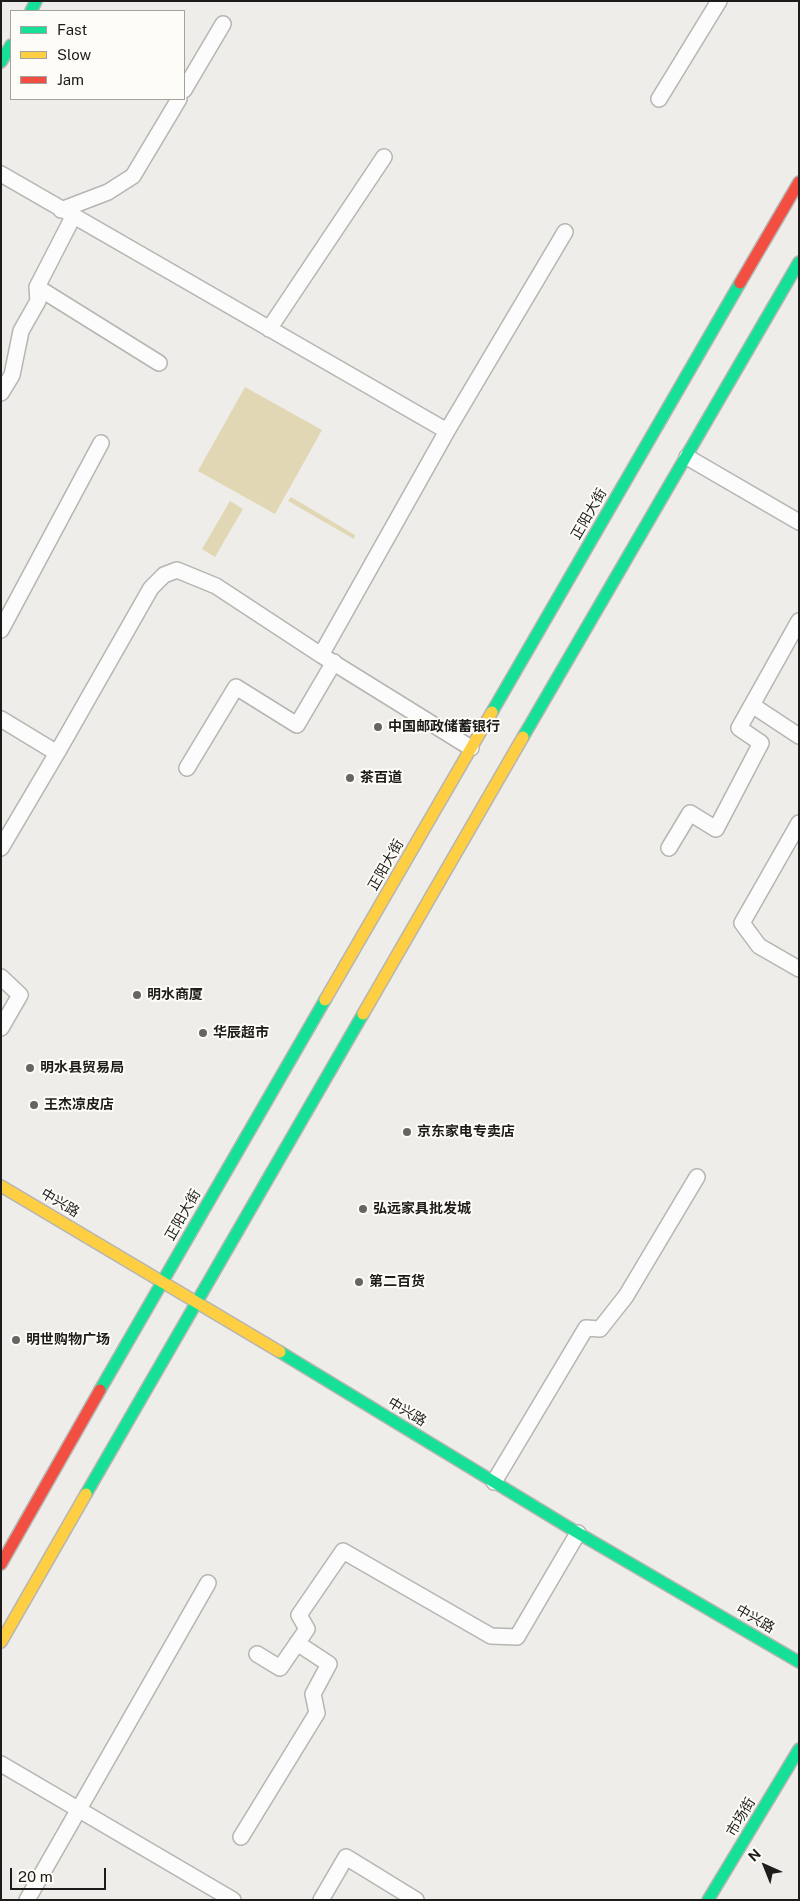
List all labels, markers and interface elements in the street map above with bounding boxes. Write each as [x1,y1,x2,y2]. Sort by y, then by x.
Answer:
legend [10,10,185,100]
text: Fast [57,21,87,38]
text: Slow [57,46,91,63]
text: Jam [57,71,84,88]
street label: 正阳大街 [568,486,610,542]
place label: 中国邮政储蓄银行 [388,719,500,735]
marker: 中国邮政储蓄银行 [372,721,384,733]
place label: 茶百道 [360,770,402,786]
marker: 茶百道 [344,772,356,784]
street label: 正阳大街 [365,837,407,893]
place label: 明水商厦 [147,987,203,1003]
marker: 明水商厦 [131,989,143,1001]
place label: 华辰超市 [213,1025,269,1041]
marker: 华辰超市 [197,1027,209,1039]
place label: 明水县贸易局 [40,1060,124,1076]
marker: 明水县贸易局 [24,1062,36,1074]
place label: 王杰凉皮店 [44,1097,114,1113]
marker: 王杰凉皮店 [28,1099,40,1111]
place label: 京东家电专卖店 [417,1124,515,1140]
marker: 京东家电专卖店 [401,1126,413,1138]
street label: 中兴路 [38,1185,82,1221]
street label: 正阳大街 [162,1187,204,1243]
place label: 弘远家具批发城 [373,1201,471,1217]
marker: 弘远家具批发城 [357,1203,369,1215]
place label: 第二百货 [369,1274,425,1290]
marker: 第二百货 [353,1276,365,1288]
place label: 明世购物广场 [26,1332,110,1348]
marker: 明世购物广场 [10,1334,22,1346]
street label: 中兴路 [385,1394,429,1430]
street label: 中兴路 [733,1601,777,1637]
street label: 市场街 [723,1795,759,1839]
north arrow [740,1841,790,1891]
text: N [745,1846,764,1865]
scale bar [12,1858,109,1890]
text: 20 m [18,1868,53,1885]

